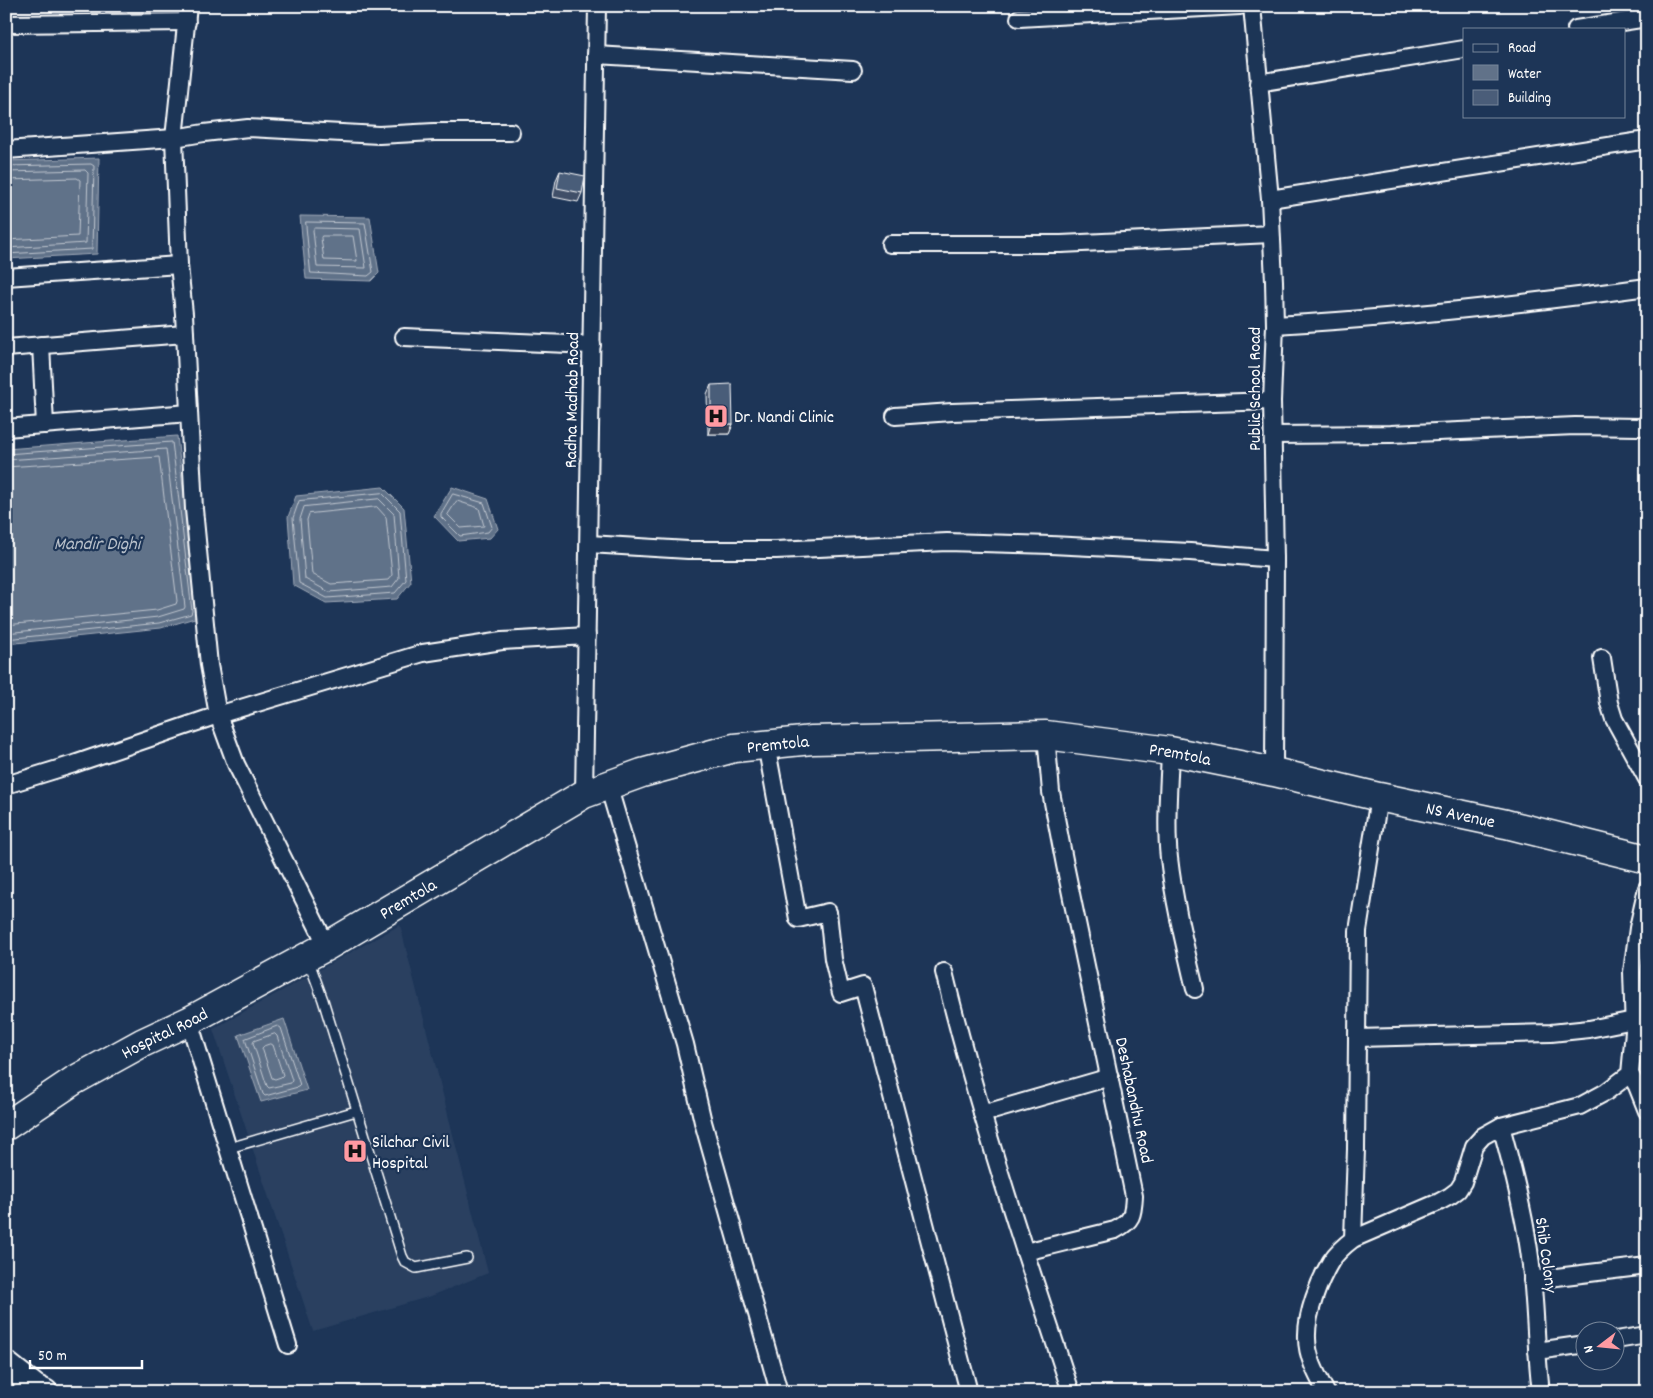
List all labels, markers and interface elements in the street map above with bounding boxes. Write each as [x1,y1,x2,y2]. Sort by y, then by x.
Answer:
legend [1463,28,1626,118]
text: Road [1508,38,1536,60]
text: Water [1508,64,1542,86]
text: Building [1508,88,1551,110]
street label: Public School Road [1244,327,1269,451]
street label: Radha Madhab Road [560,332,587,468]
hospital icon: Dr. Nandi Clinic [703,403,729,429]
place label: Dr. Nandi Clinic [734,406,834,431]
water label: Mandir Dighi [54,532,144,559]
street label: Premtola [746,730,811,762]
street label: Premtola [1147,738,1213,774]
street label: NS Avenue [1423,797,1497,836]
street label: Premtola [376,874,443,927]
street label: Hospital Road [118,1003,213,1067]
street label: Deshabandhu Road [1107,1035,1158,1166]
place label: Silchar Civil Hospital [372,1131,450,1177]
hospital icon: Silchar Civil Hospital [342,1138,368,1164]
street label: Shib Colony [1527,1216,1562,1296]
north arrow [1576,1320,1626,1370]
scale bar [30,1338,142,1370]
text: N [1579,1343,1600,1355]
text: 50 m [38,1346,67,1368]

